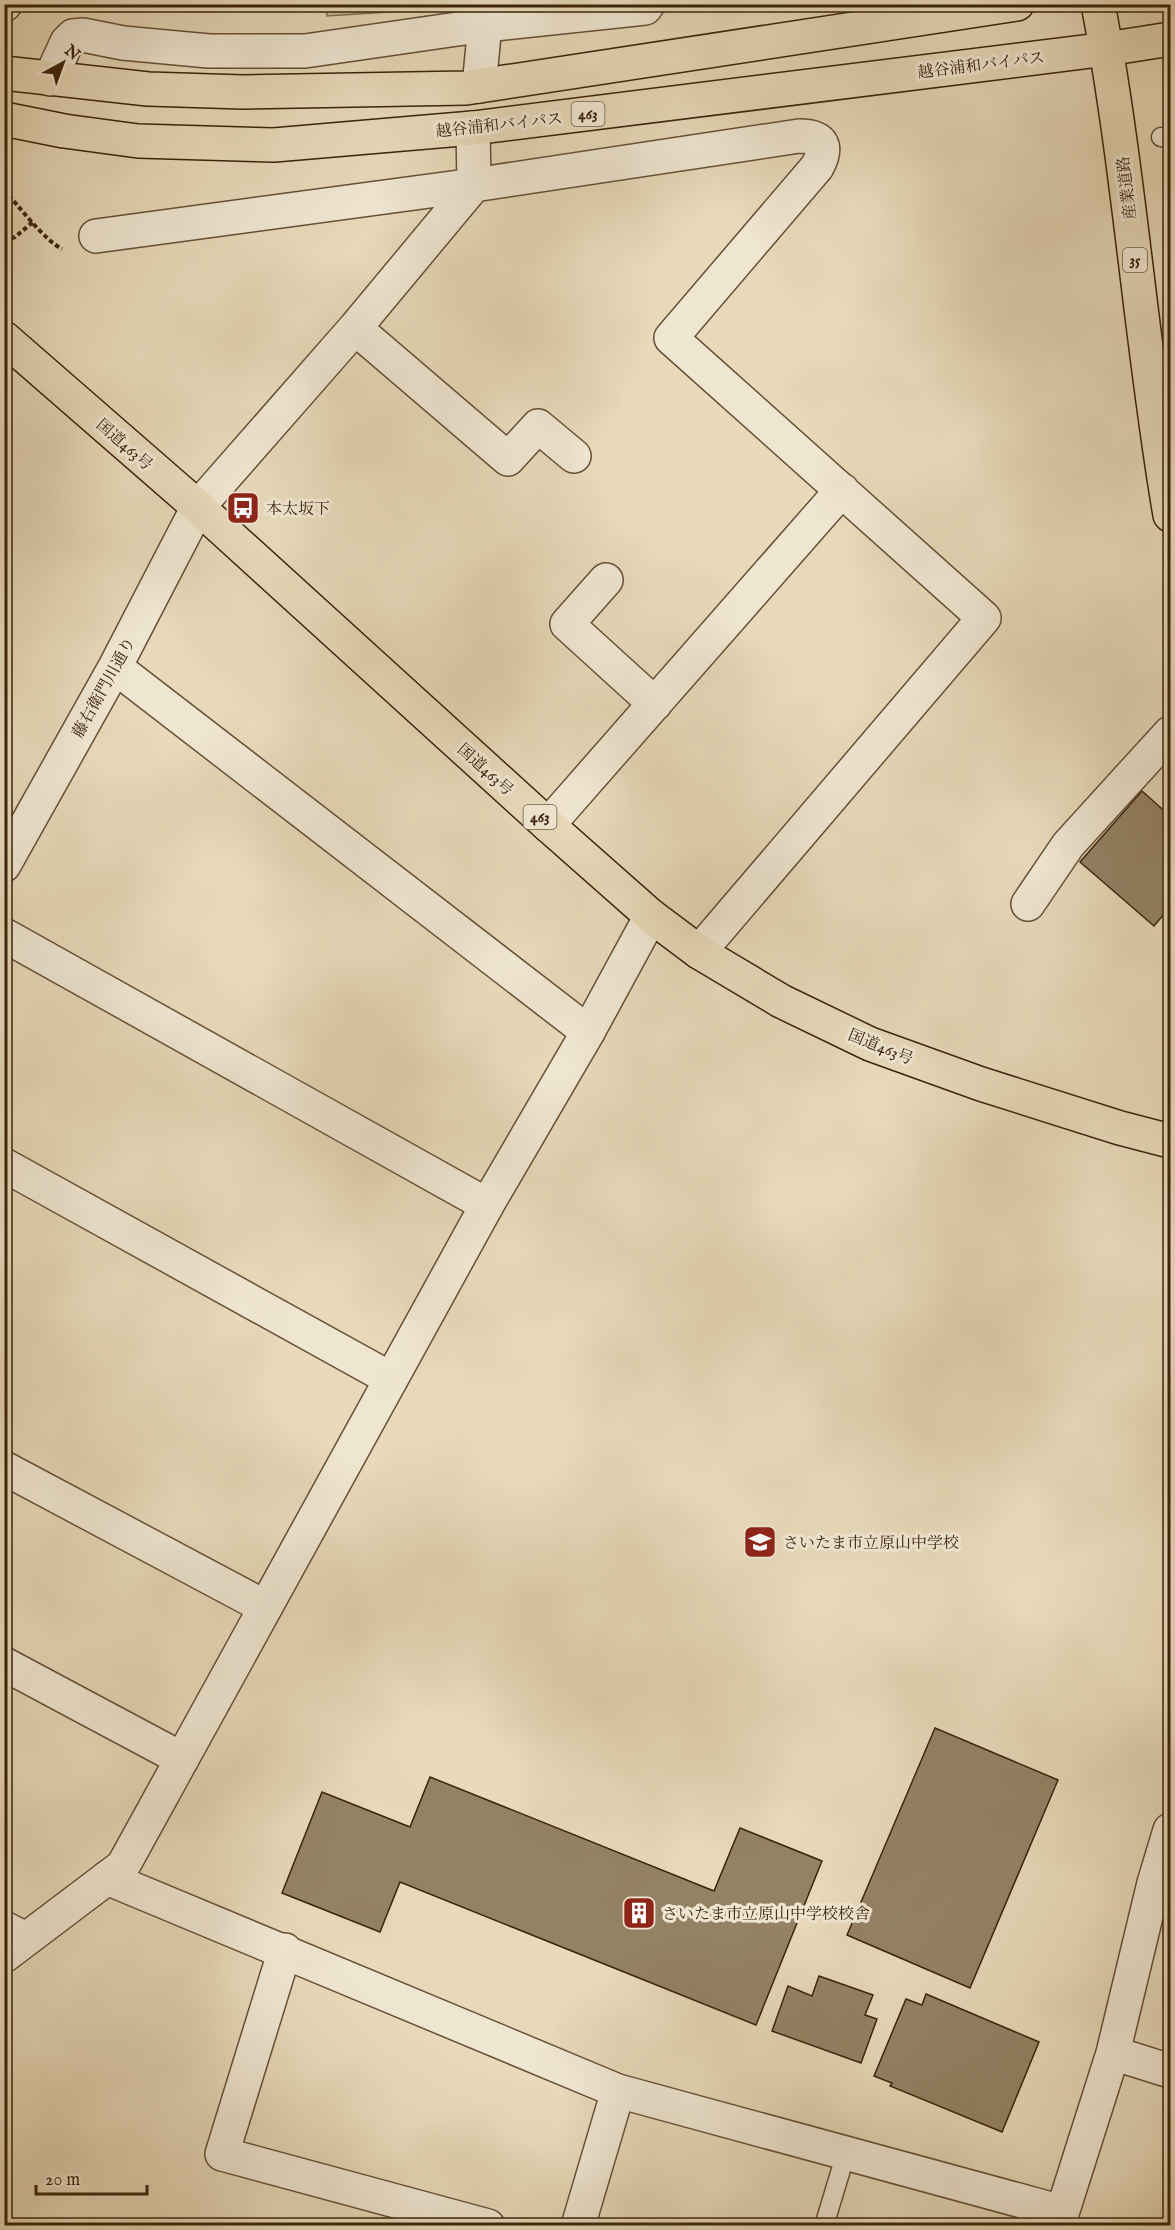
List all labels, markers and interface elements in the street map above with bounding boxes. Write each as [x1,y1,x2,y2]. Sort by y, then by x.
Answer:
north arrow [33,33,93,93]
text: N [59,40,83,65]
street label: 越谷浦和バイパス [917,48,1046,84]
road number: 463 [572,102,604,126]
street label: 越谷浦和バイパス [435,109,564,143]
street label: 産業道路 [1114,155,1142,221]
road number: 35 [1123,248,1147,272]
street label: 国道463号 [91,415,156,476]
bus stop icon: 本太坂下 [225,490,261,526]
place label: 本太坂下 [266,500,330,520]
street label: 藤右衛門川通り [69,634,141,742]
street label: 国道463号 [452,740,517,801]
road number: 463 [524,805,556,829]
street label: 国道463号 [845,1026,916,1070]
school or university icon: さいたま市立原山中学校 [742,1524,778,1560]
place label: さいたま市立原山中学校 [783,1534,959,1554]
building icon: さいたま市立原山中学校校舎 [621,1895,657,1931]
place label: さいたま市立原山中学校校舎 [662,1905,870,1925]
scale bar [36,2158,147,2196]
text: 20 m [45,2169,80,2192]

